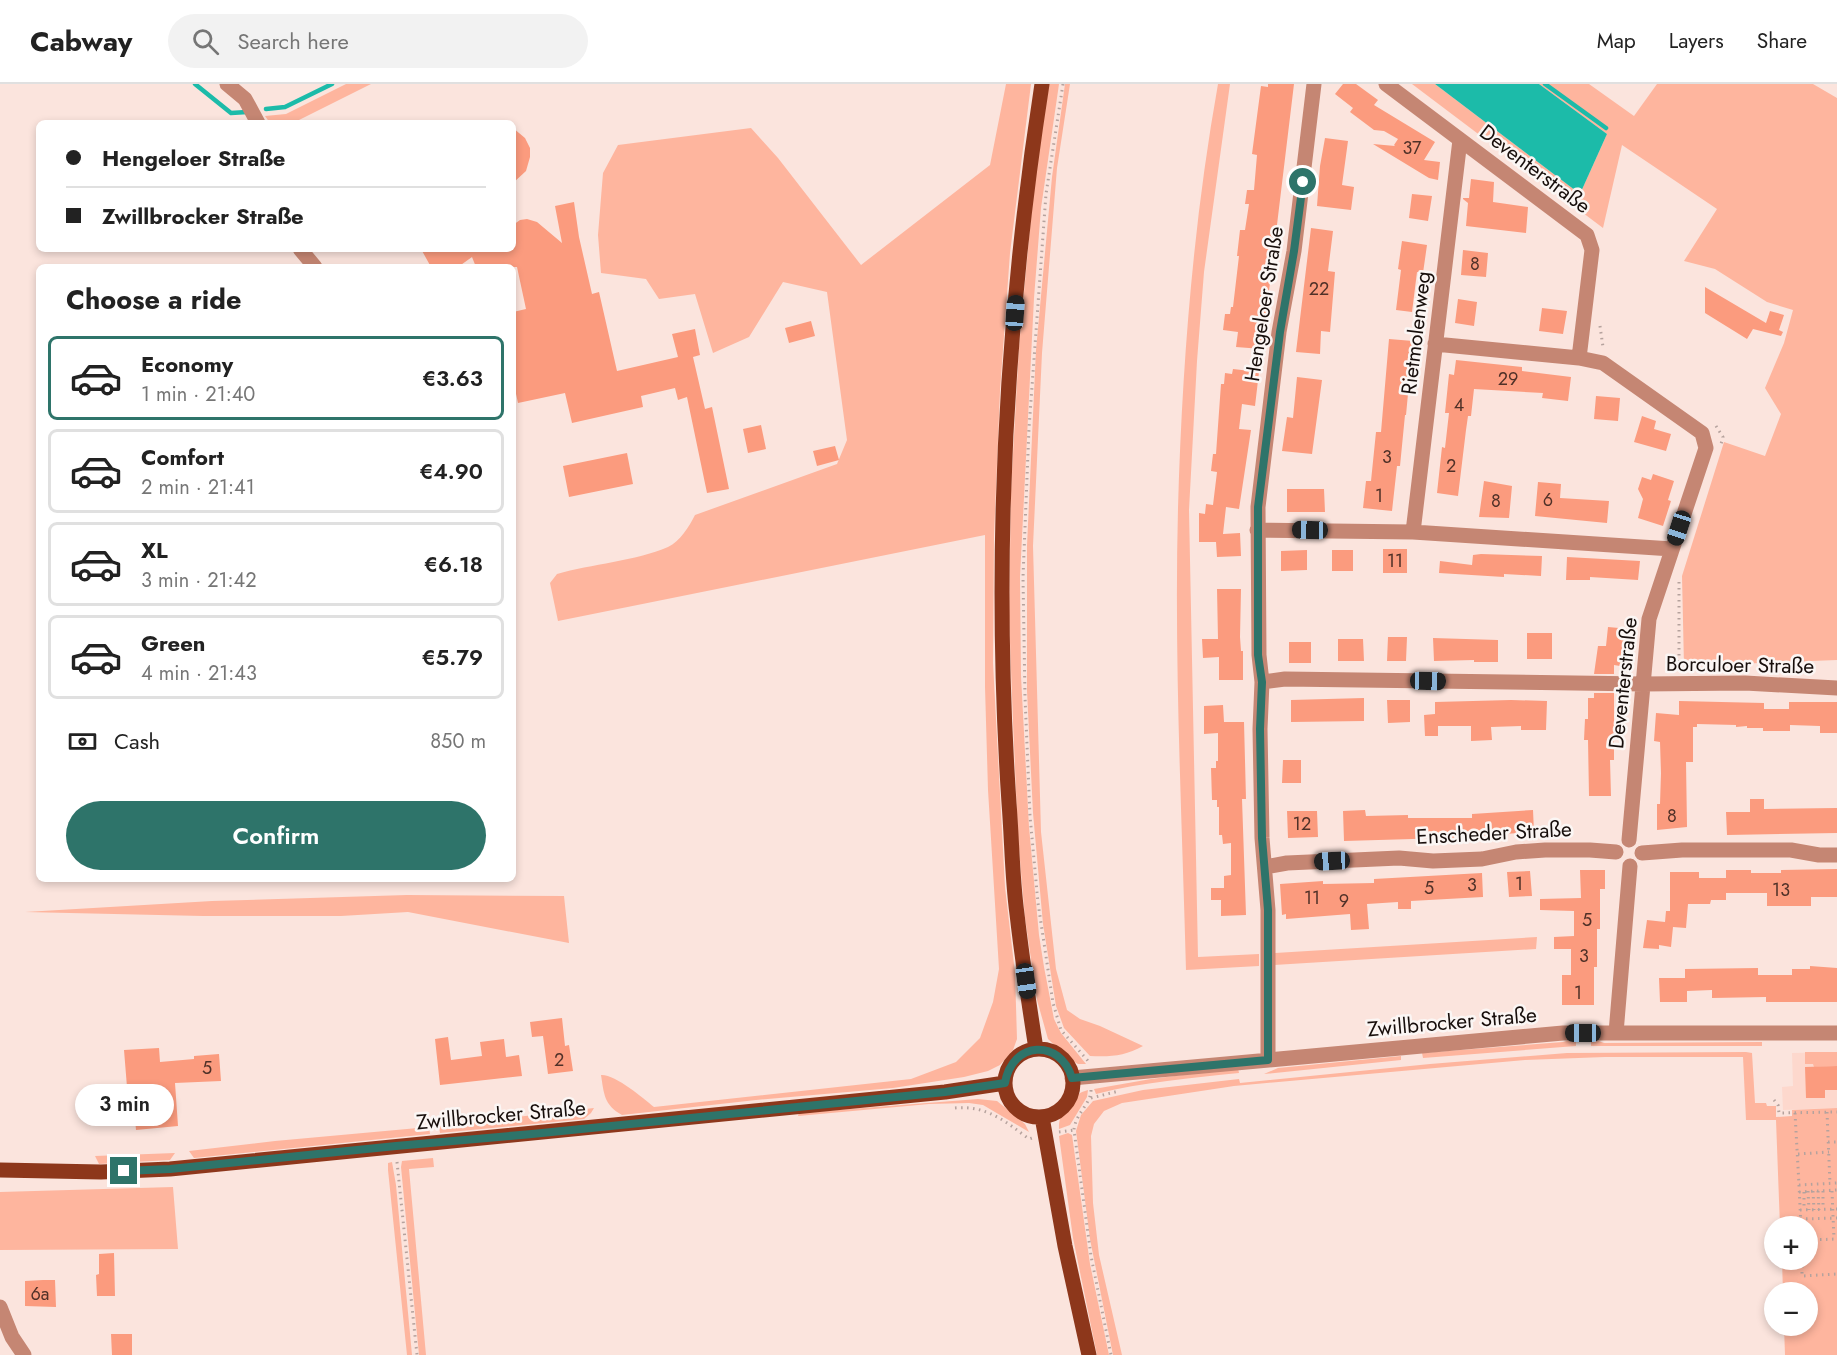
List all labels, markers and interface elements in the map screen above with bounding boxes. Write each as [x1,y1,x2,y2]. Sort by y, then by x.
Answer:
search box [168,14,588,68]
text: Cabway [30,21,132,62]
icon: search [189,25,222,58]
text: Search here [237,25,349,57]
text: Map [1597,26,1636,56]
text: Layers [1669,26,1724,56]
text: Share [1757,26,1807,56]
street label: Deventerstraße [1473,117,1597,221]
house number: 37 [1402,135,1422,161]
text: Hengeloer Straße [102,142,285,174]
route start [1289,168,1316,195]
text: Zwillbrocker Straße [102,200,304,232]
street label: Hengeloer Straße [1237,224,1291,384]
house number: 8 [1470,251,1480,277]
street label: Rietmolenweg [1394,270,1438,396]
house number: 22 [1309,276,1329,302]
text: Choose a ride [66,280,241,319]
car [1005,294,1025,332]
text: Economy [141,348,233,380]
icon: car [69,351,123,405]
text: €3.63 [422,362,483,394]
house number: 29 [1498,366,1518,392]
text: 1 min · 21:40 [141,380,255,409]
house number: 4 [1454,392,1464,418]
text: Comfort [141,441,224,473]
icon: car [69,444,123,498]
house number: 3 [1382,444,1392,470]
house number: 2 [1446,453,1456,479]
text: €4.90 [419,455,483,487]
text: 2 min · 21:41 [141,473,255,502]
house number: 1 [1375,483,1383,509]
house number: 6 [1543,487,1553,513]
house number: 8 [1491,488,1501,514]
car [1665,508,1693,548]
car [1292,521,1328,539]
text: XL [141,534,168,566]
icon: car [69,537,123,591]
text: €6.18 [424,548,483,580]
house number: 11 [1387,548,1403,574]
text: 3 min · 21:42 [141,566,257,595]
street label: Deventerstraße [1601,616,1645,750]
text: Green [141,627,205,659]
icon: car [69,630,123,684]
text: €5.79 [422,641,483,673]
street label: Borculoer Straße [1666,649,1815,681]
text: 4 min · 21:43 [141,659,257,688]
car [1410,672,1446,690]
icon: cash [66,725,99,758]
text: Cash [114,725,160,757]
text: 850 m [430,727,486,756]
button: Confirm [66,801,486,870]
house number: 8 [1667,803,1677,829]
house number: 12 [1293,811,1311,837]
street label: Enscheder Straße [1415,814,1573,852]
car [1314,851,1350,871]
house number: 1 [1515,871,1523,897]
house number: 3 [1467,872,1477,898]
house number: 5 [1424,875,1434,901]
house number: 13 [1772,877,1790,903]
house number: 11 [1304,885,1320,911]
house number: 9 [1339,888,1349,914]
house number: 5 [1582,907,1592,933]
house number: 3 [1579,943,1589,969]
car [1015,962,1037,1000]
house number: 1 [1574,980,1582,1006]
street label: Zwillbrocker Straße [1366,1000,1538,1044]
car [1565,1024,1601,1042]
house number: 2 [554,1047,564,1073]
house number: 5 [202,1055,212,1081]
callout: 3 min [74,1084,174,1126]
text: 3 min [99,1090,150,1119]
street label: Zwillbrocker Straße [415,1093,587,1137]
route end [110,1157,137,1184]
map controls [1764,1216,1818,1336]
button: + [1764,1216,1818,1270]
house number: 6a [30,1281,50,1307]
button: − [1764,1282,1818,1336]

